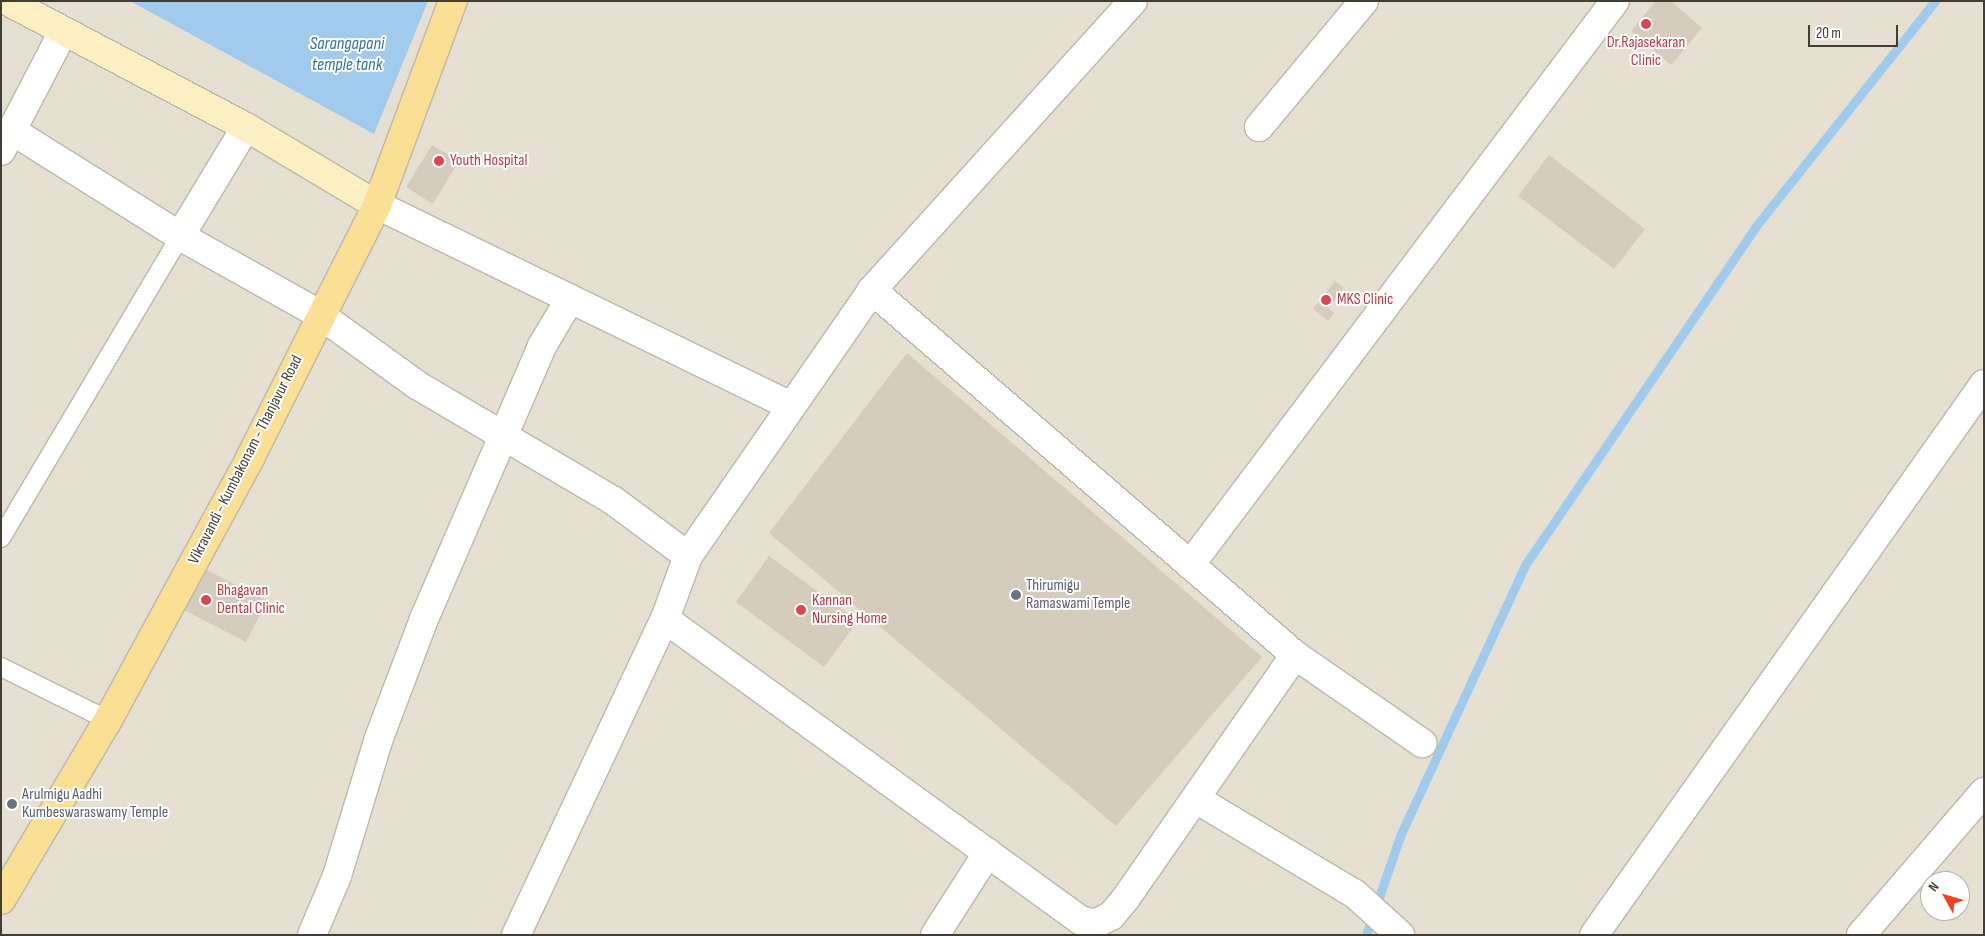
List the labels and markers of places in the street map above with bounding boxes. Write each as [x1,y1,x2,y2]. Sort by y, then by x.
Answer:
marker: Dr.Rajasekaran Clinic [1639,17,1653,31]
place label: Dr.Rajasekaran Clinic [1607,33,1685,71]
place label: Youth Hospital [450,151,528,171]
marker: Youth Hospital [432,154,446,168]
place label: MKS Clinic [1337,290,1393,310]
marker: MKS Clinic [1319,293,1333,307]
place label: Thirumigu Ramaswami Temple [1026,576,1130,614]
place label: Bhagavan Dental Clinic [217,581,285,619]
marker: Thirumigu Ramaswami Temple [1010,589,1022,601]
place label: Kannan Nursing Home [812,591,887,629]
marker: Bhagavan Dental Clinic [199,593,213,607]
marker: Kannan Nursing Home [794,603,808,617]
place label: Arulmigu Aadhi Kumbeswaraswamy Temple [22,785,168,823]
marker: Arulmigu Aadhi Kumbeswaraswamy Temple [6,798,18,810]

